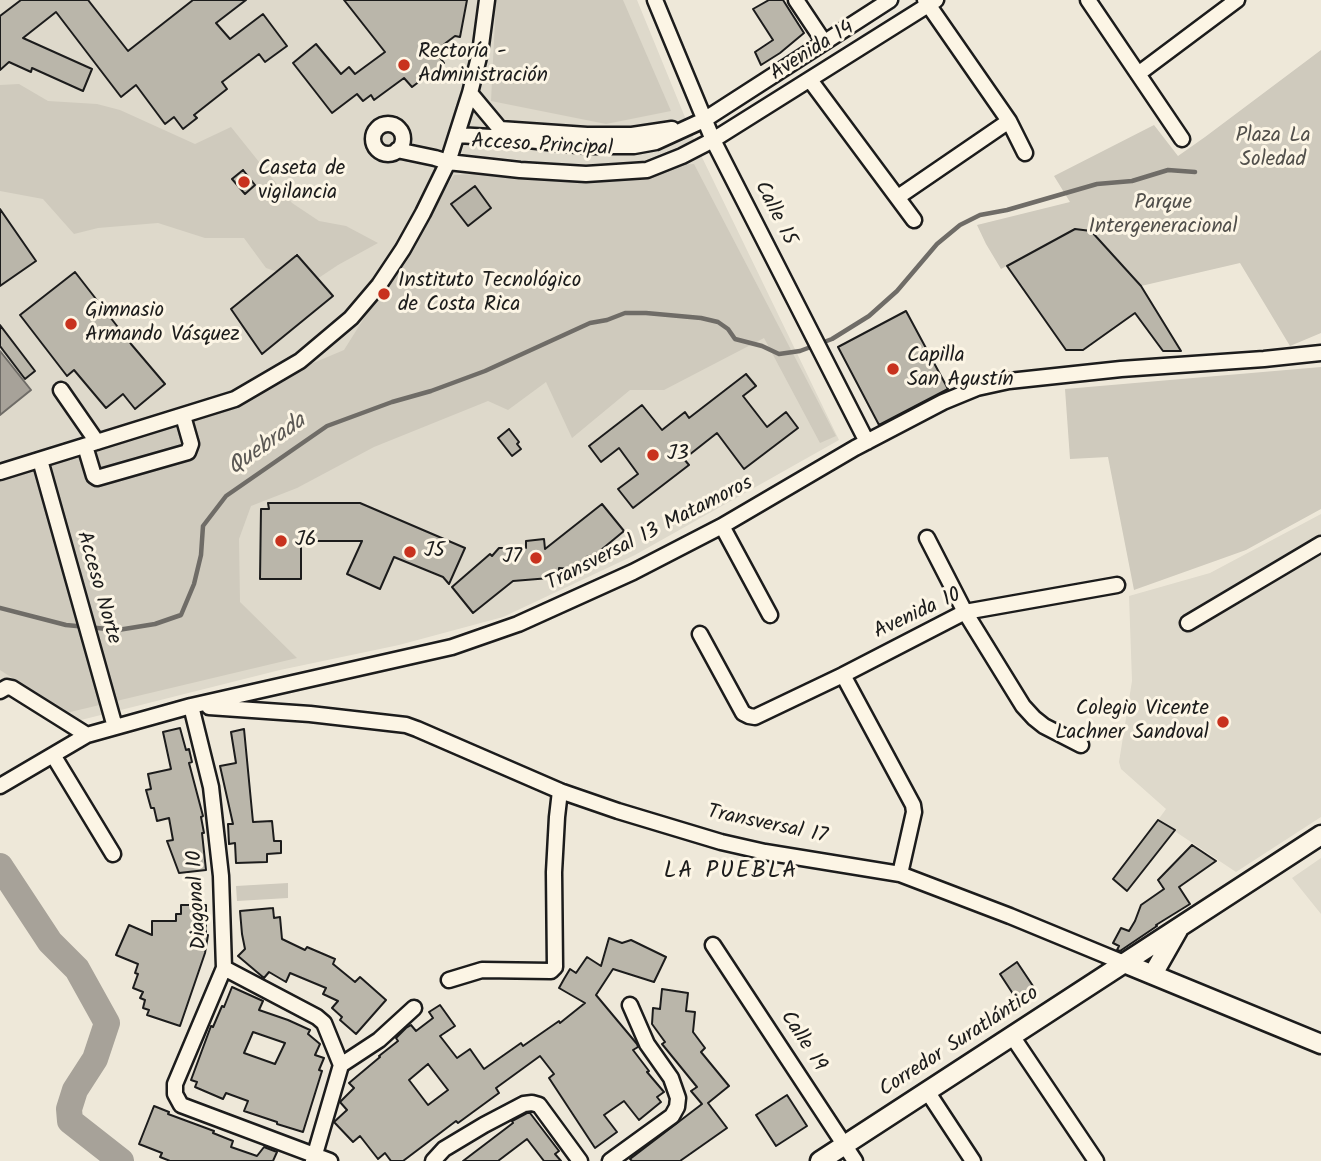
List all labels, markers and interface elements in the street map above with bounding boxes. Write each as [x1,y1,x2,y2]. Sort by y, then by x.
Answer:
street label: Avenida 14 [766,16,860,88]
place label: Rectoría - Administración [418,40,548,90]
marker: Rectoría - Administración [396,57,412,73]
park label: Plaza La Soledad [1235,124,1311,174]
street label: Acceso Principal [471,131,613,163]
place label: Caseta de vigilancia [258,157,345,207]
marker: Caseta de vigilancia [236,174,252,190]
street label: Calle 15 [747,178,801,250]
park label: Parque Intergeneracional [1088,191,1238,241]
place label: Instituto Tecnológico de Costa Rica [398,269,581,319]
marker: Instituto Tecnológico de Costa Rica [376,286,392,302]
place label: Gimnasio Armando Vásquez [85,299,240,349]
marker: Gimnasio Armando Vásquez [63,316,79,332]
place label: Capilla San Agustín [907,344,1014,394]
marker: Capilla San Agustín [885,361,901,377]
water label: Quebrada [224,409,312,483]
place label: J3 [667,442,689,468]
marker: J3 [645,447,661,463]
street label: Transversal 13 Matamoros [542,472,758,598]
place label: J6 [295,528,317,554]
street label: Acceso Norte [69,529,125,647]
marker: J6 [273,533,289,549]
place label: J5 [424,539,445,565]
marker: J5 [402,544,418,560]
place label: J7 [502,545,522,571]
marker: J7 [528,550,544,566]
street label: Avenida 10 [870,584,966,646]
place label: Colegio Vicente Lachner Sandoval [1055,697,1209,747]
marker: Colegio Vicente Lachner Sandoval [1215,714,1231,730]
street label: Transversal 17 [705,801,829,851]
street label: Diagonal 10 [184,850,214,950]
district label: LA PUEBLA [665,859,797,887]
street label: Corredor Suratlántico [875,982,1045,1104]
street label: Calle 19 [773,1007,831,1077]

